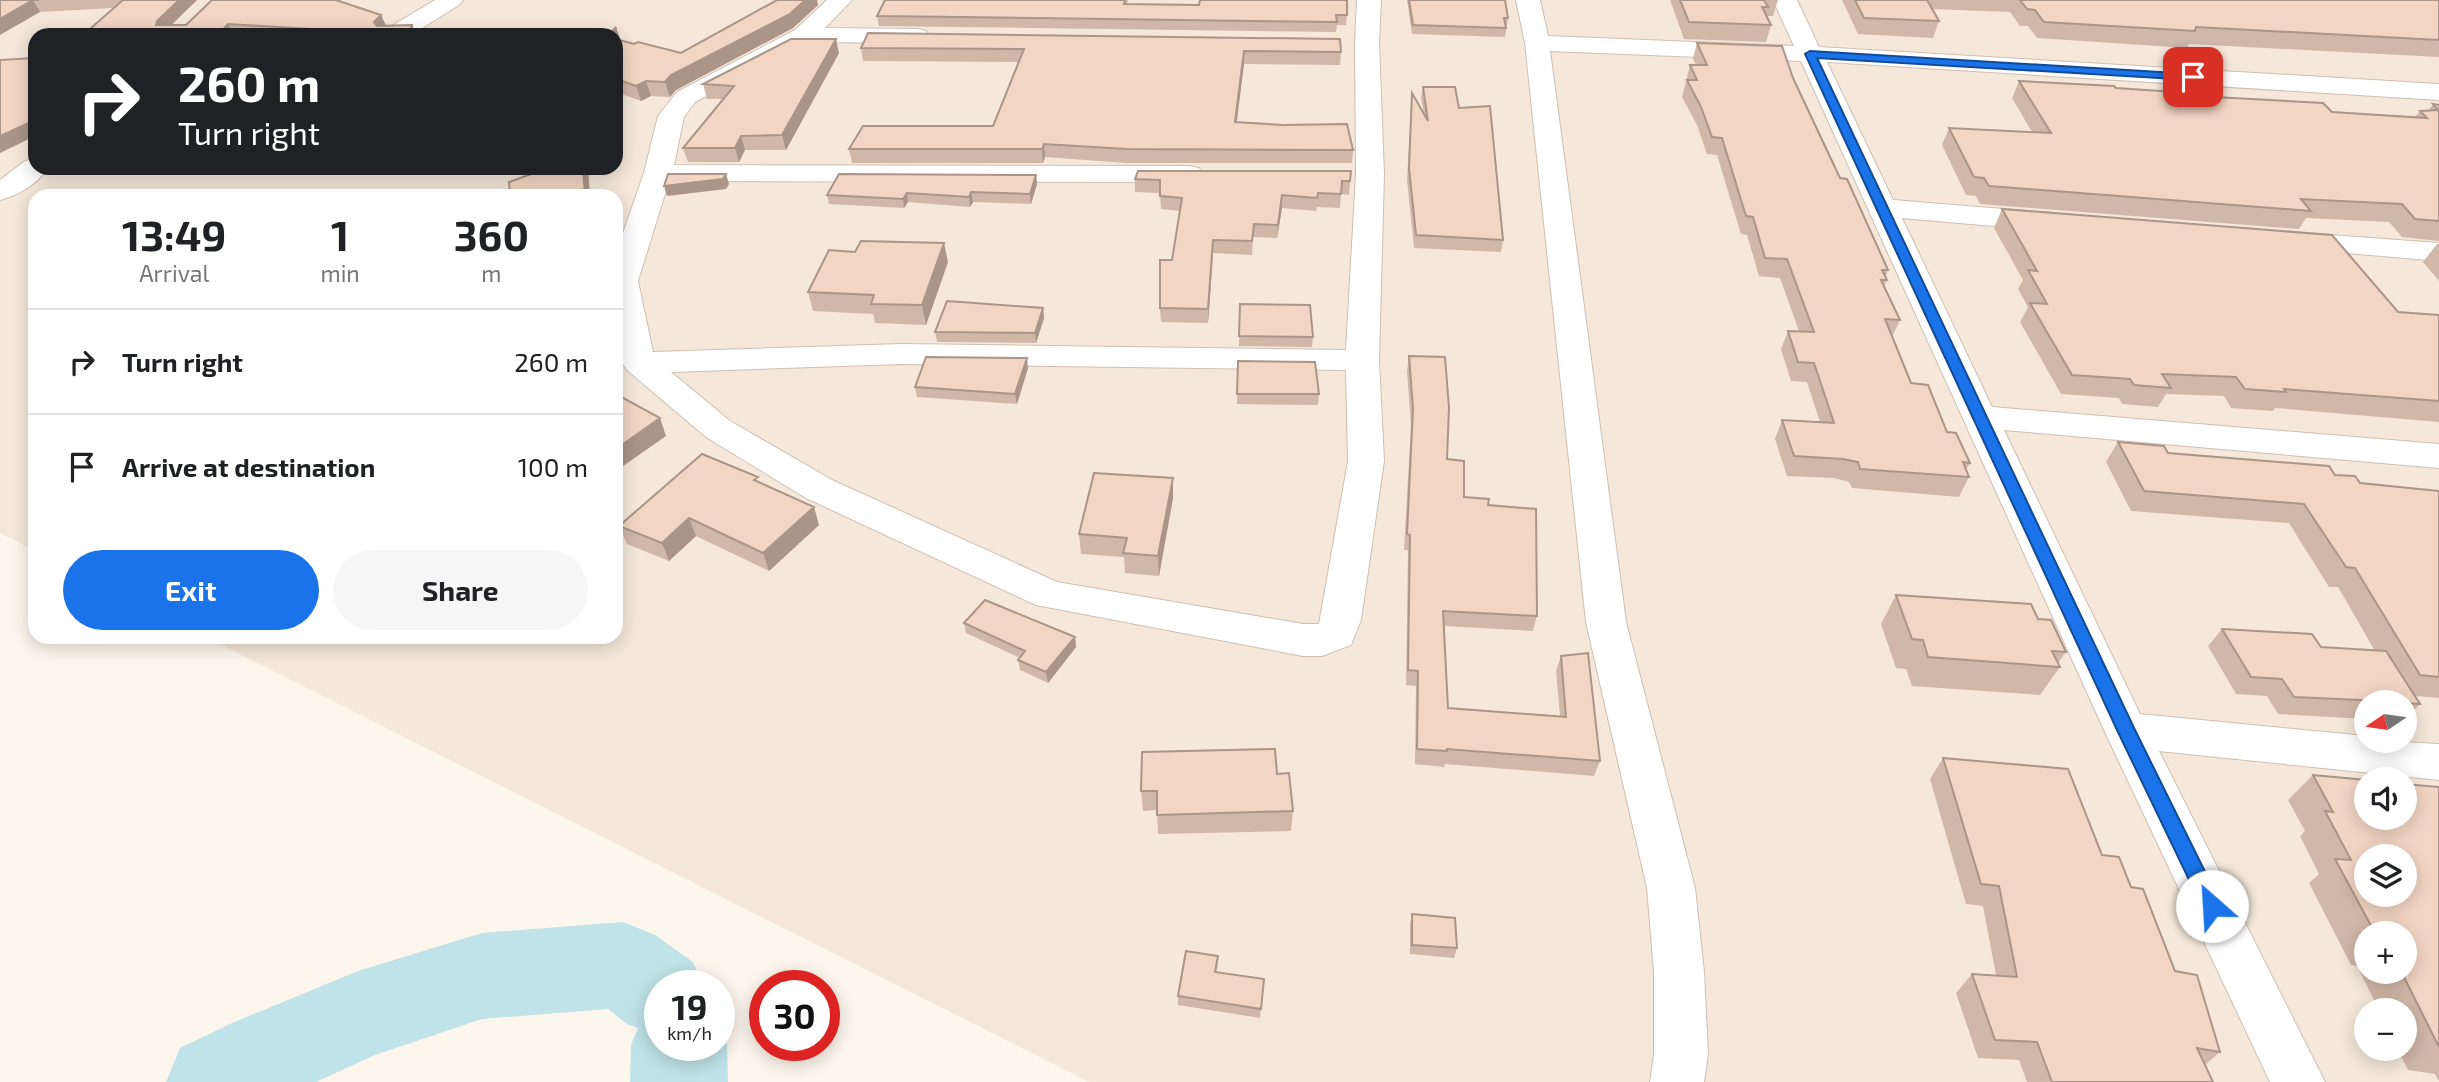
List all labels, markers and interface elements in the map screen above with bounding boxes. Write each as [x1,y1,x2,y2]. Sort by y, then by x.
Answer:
pin [2163,47,2223,107]
text: 260 m [178,53,320,112]
icon: right [63,56,154,147]
icon: arrive [2174,58,2212,96]
text: Turn right [178,113,320,151]
text: 13:49 [122,209,226,259]
text: 1 [331,209,349,259]
text: 360 [454,209,529,259]
text: Arrival [139,259,209,287]
text: min [320,259,360,287]
text: m [481,259,501,287]
icon: right [63,343,101,381]
text: Turn right [122,346,243,377]
text: 260 m [514,346,588,377]
icon: arrive [63,448,101,486]
text: Arrive at destination [122,451,375,482]
text: 100 m [518,451,588,482]
button: Exit [63,550,319,630]
button: Share [333,550,588,630]
north arrow [2354,690,2417,752]
map controls [2354,690,2417,1061]
button: sound [2354,767,2417,830]
button: layers [2354,844,2417,907]
position arrow [2175,869,2249,943]
button: + [2354,921,2417,984]
speed limit sign: 30 [749,970,840,1061]
text: 19 [672,985,707,1027]
button: − [2354,998,2417,1061]
text: km/h [667,1022,712,1044]

